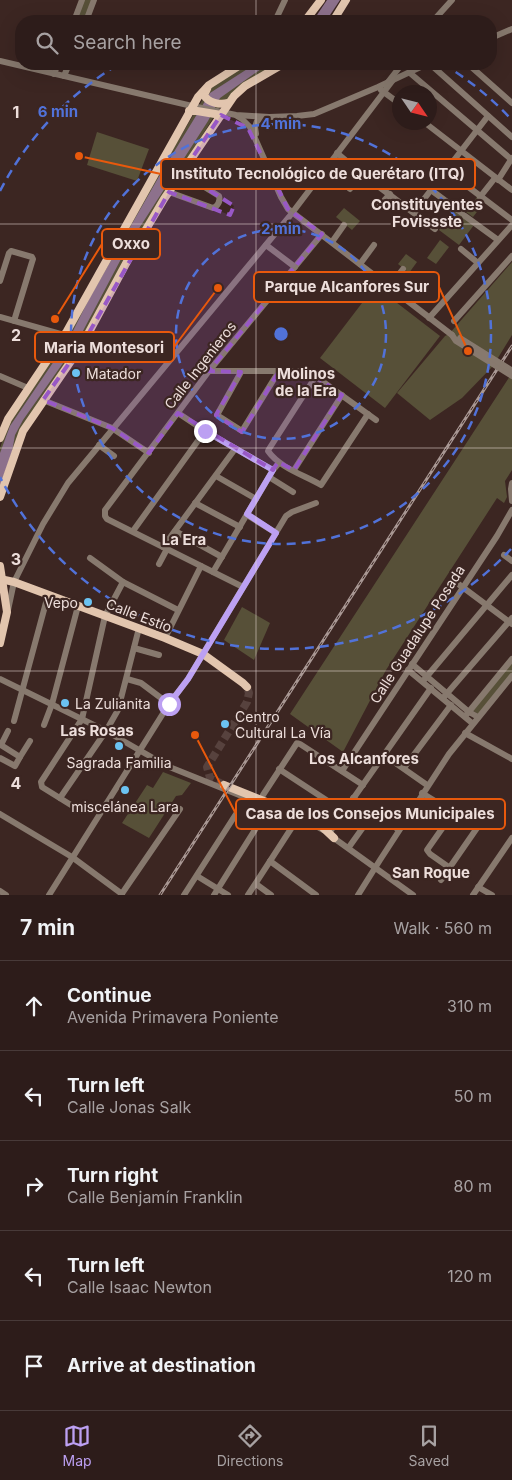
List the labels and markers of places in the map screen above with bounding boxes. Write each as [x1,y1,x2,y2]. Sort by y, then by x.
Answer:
callout: Instituto Tecnológico de Querétaro (ITQ) [161,159,475,189]
callout: Oxxo [102,229,160,259]
callout: Parque Alcanfores Sur [254,272,439,302]
centre of rings [272,325,290,343]
callout: Maria Montesori [35,332,174,362]
place label: Matador [86,365,141,382]
marker: Matador [70,367,82,379]
place label: Vepo [44,594,78,611]
marker: Vepo [82,596,94,608]
place label: La Zulianita [75,695,151,712]
marker: La Zulianita [59,697,71,709]
place label: Centro Cultural La Vía [235,708,331,741]
marker: Centro Cultural La Vía [219,718,231,730]
marker: Sagrada Familia [113,740,125,752]
place label: Sagrada Familia [66,754,172,771]
marker: miscelánea Lara [119,784,131,796]
place label: miscelánea Lara [71,798,179,815]
callout: Casa de los Consejos Municipales [236,799,505,829]

